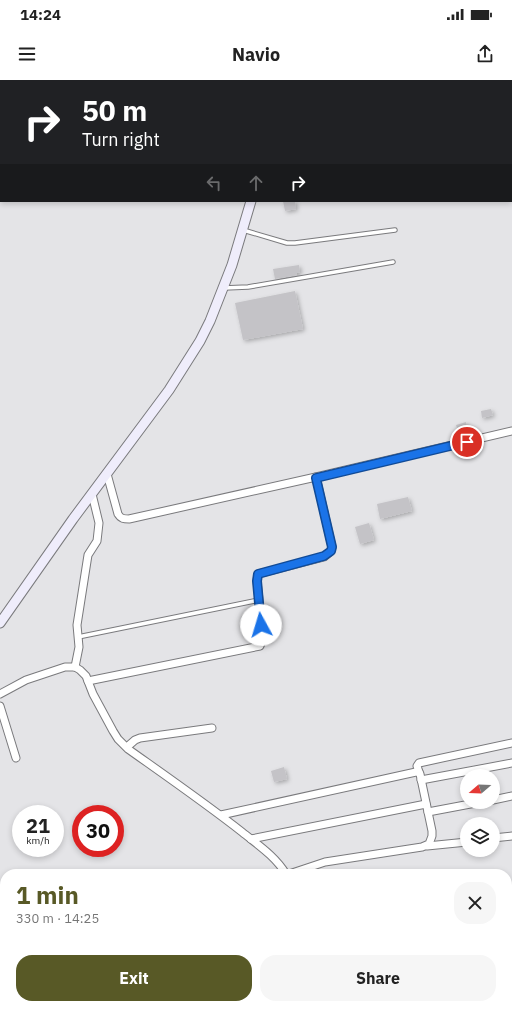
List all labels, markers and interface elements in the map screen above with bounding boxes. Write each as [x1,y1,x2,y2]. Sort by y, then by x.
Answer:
text: 14:24 [20,5,61,24]
icon: menu [16,43,38,65]
text: Navio [232,43,280,66]
icon: share [474,43,496,65]
text: 50 m [82,92,147,129]
icon: right [16,96,68,148]
text: Turn right [82,128,160,151]
icon: left [203,172,225,194]
icon: ahead [245,172,267,194]
icon: right [287,172,309,194]
pin [450,425,484,459]
icon: arrive [456,431,478,453]
position arrow [240,604,282,646]
north arrow [460,769,500,809]
map controls [460,769,500,857]
speed limit sign: 30 [72,805,124,857]
text: 21 [26,812,50,839]
button: layers [460,817,500,857]
text: km/h [26,834,50,847]
text: 1 min [16,879,79,911]
button: close [454,882,496,924]
text: 330 m · 14:25 [16,910,99,927]
button: Exit [16,955,252,1001]
button: Share [260,955,496,1001]

